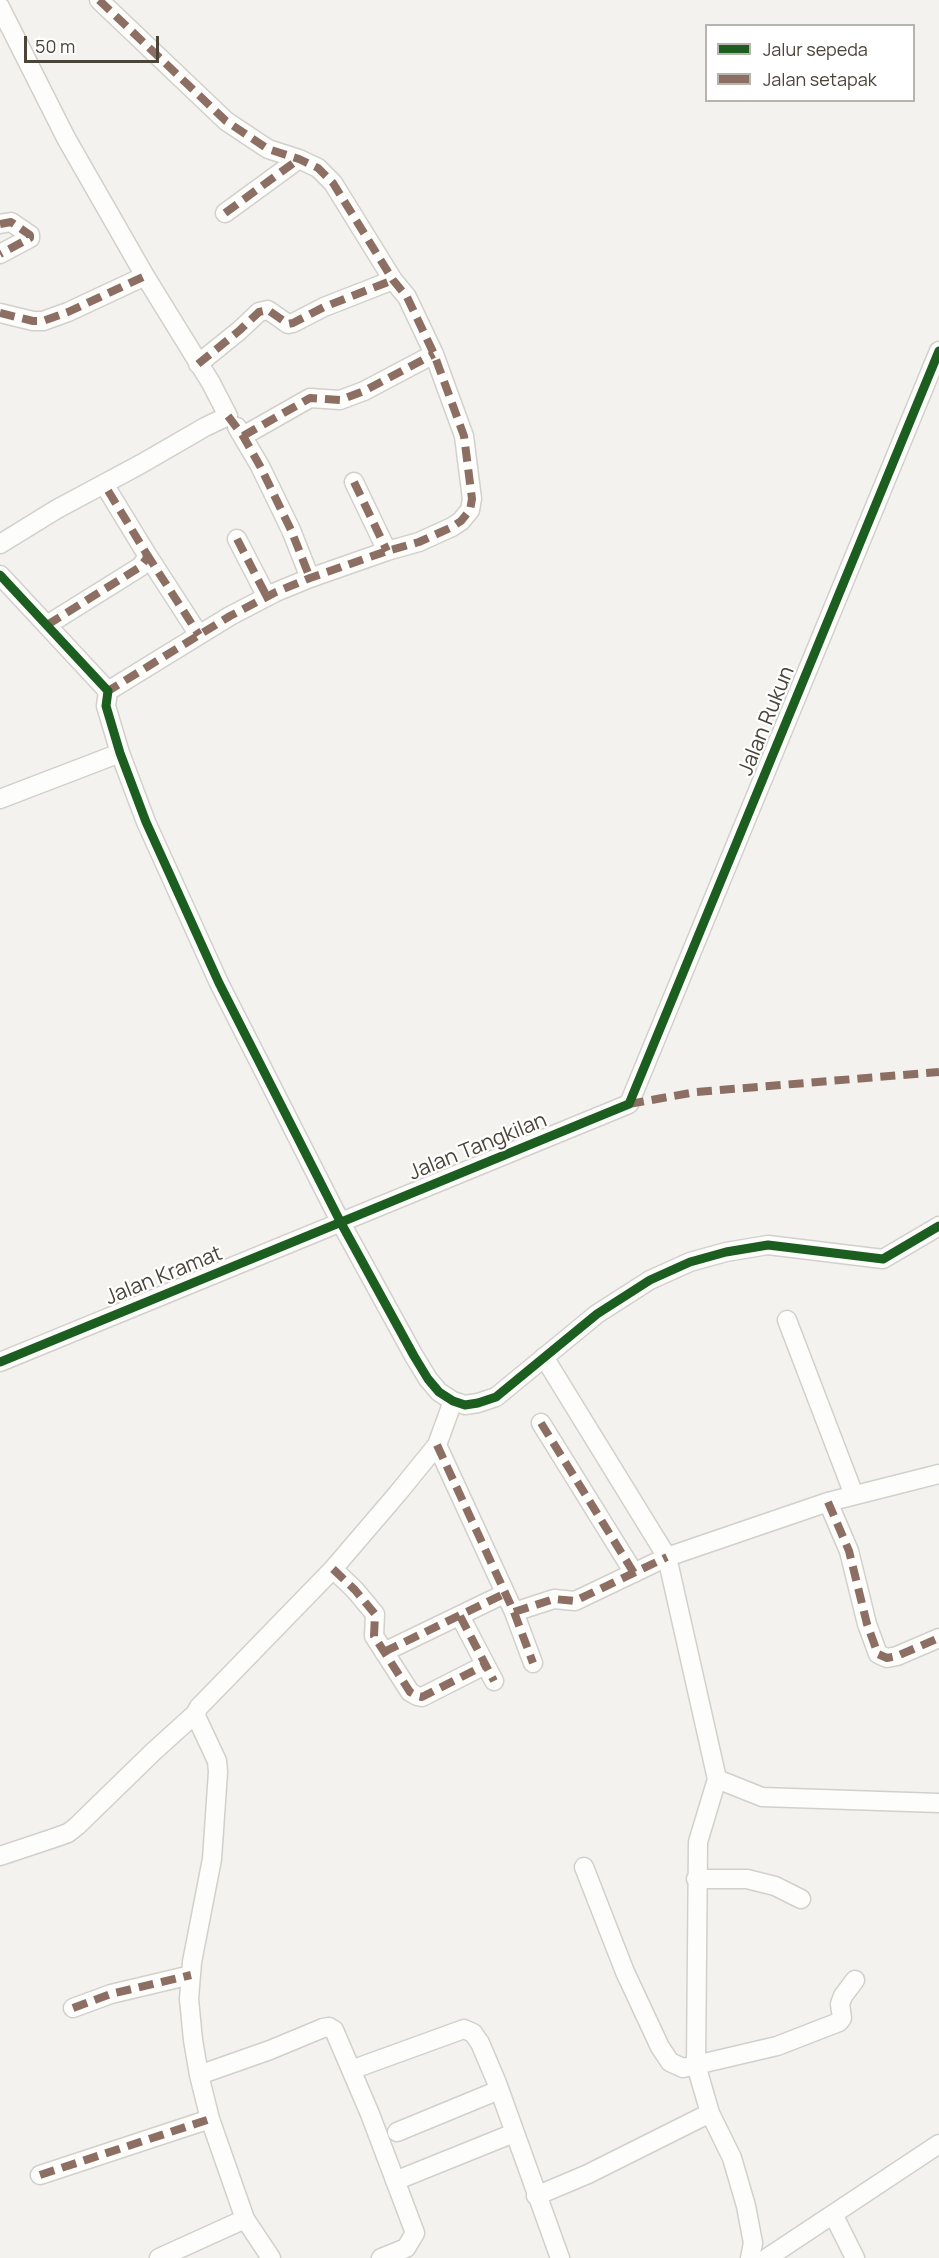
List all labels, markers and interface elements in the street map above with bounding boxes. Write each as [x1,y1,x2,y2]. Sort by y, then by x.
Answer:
scale bar [27,24,162,62]
legend [705,24,915,102]
text: 50 m [35,34,75,58]
text: Jalur sepeda [763,37,868,61]
text: Jalan setapak [763,67,877,91]
street label: Jalan Rukun [734,663,800,779]
street label: Jalan Tangkilan [405,1108,551,1186]
street label: Jalan Kramat [102,1241,226,1311]

